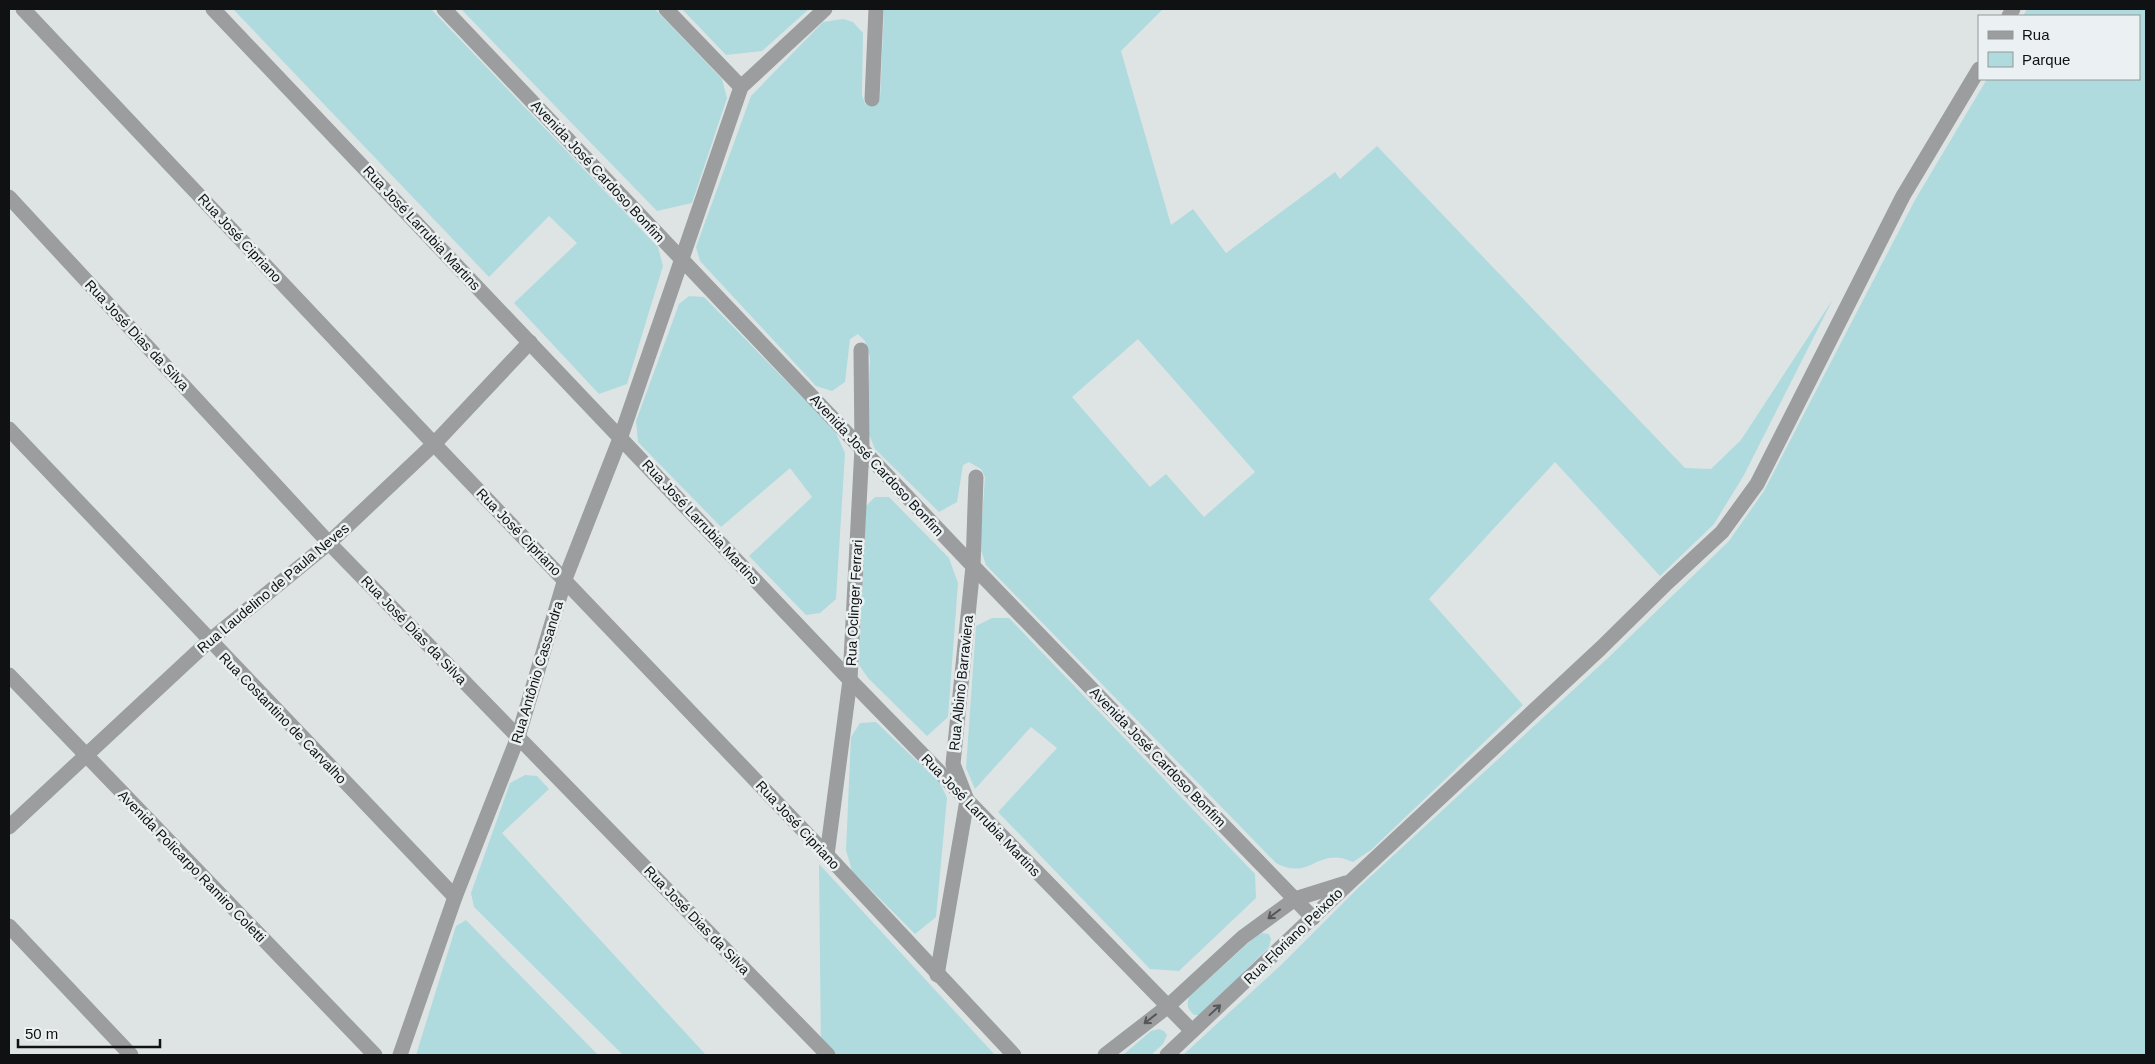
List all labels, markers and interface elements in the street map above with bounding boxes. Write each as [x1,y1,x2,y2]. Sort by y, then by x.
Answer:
legend [1978,15,2140,80]
text: Rua [2022,26,2050,43]
text: Parque [2022,51,2070,68]
street label: Avenida José Cardoso Bonfim [528,97,668,245]
street label: Rua José Larrubia Martins [360,163,484,293]
street label: Rua José Cipriano [195,190,285,286]
street label: Rua José Dias da Silva [82,277,192,394]
street label: Avenida José Cardoso Bonfim [807,391,947,539]
street label: Rua José Larrubia Martins [639,457,763,587]
street label: Rua José Cipriano [473,485,565,579]
street label: Rua Laudelino de Paula Neves [194,520,352,656]
street label: Rua Oclinger Ferrari [843,539,865,667]
street label: Rua José Dias da Silva [358,572,470,688]
street label: Rua Antônio Cassandra [508,599,566,745]
street label: Rua Albino Barraviera [946,614,976,752]
street label: Rua Costantino de Carvalho [216,649,350,787]
street label: Avenida José Cardoso Bonfim [1087,684,1229,830]
street label: Rua José Larrubia Martins [918,750,1044,880]
street label: Rua José Cipriano [753,777,843,873]
street label: Avenida Policarpo Ramiro Coletti [115,787,269,945]
street label: Rua José Dias da Silva [641,862,753,978]
street label: Rua Floriano Peixoto [1240,885,1346,987]
one-way arrow [1267,909,1281,919]
one-way arrow [1209,1004,1222,1016]
one-way arrow [1144,1014,1157,1025]
scale bar [18,1016,160,1048]
text: 50 m [25,1025,58,1042]

